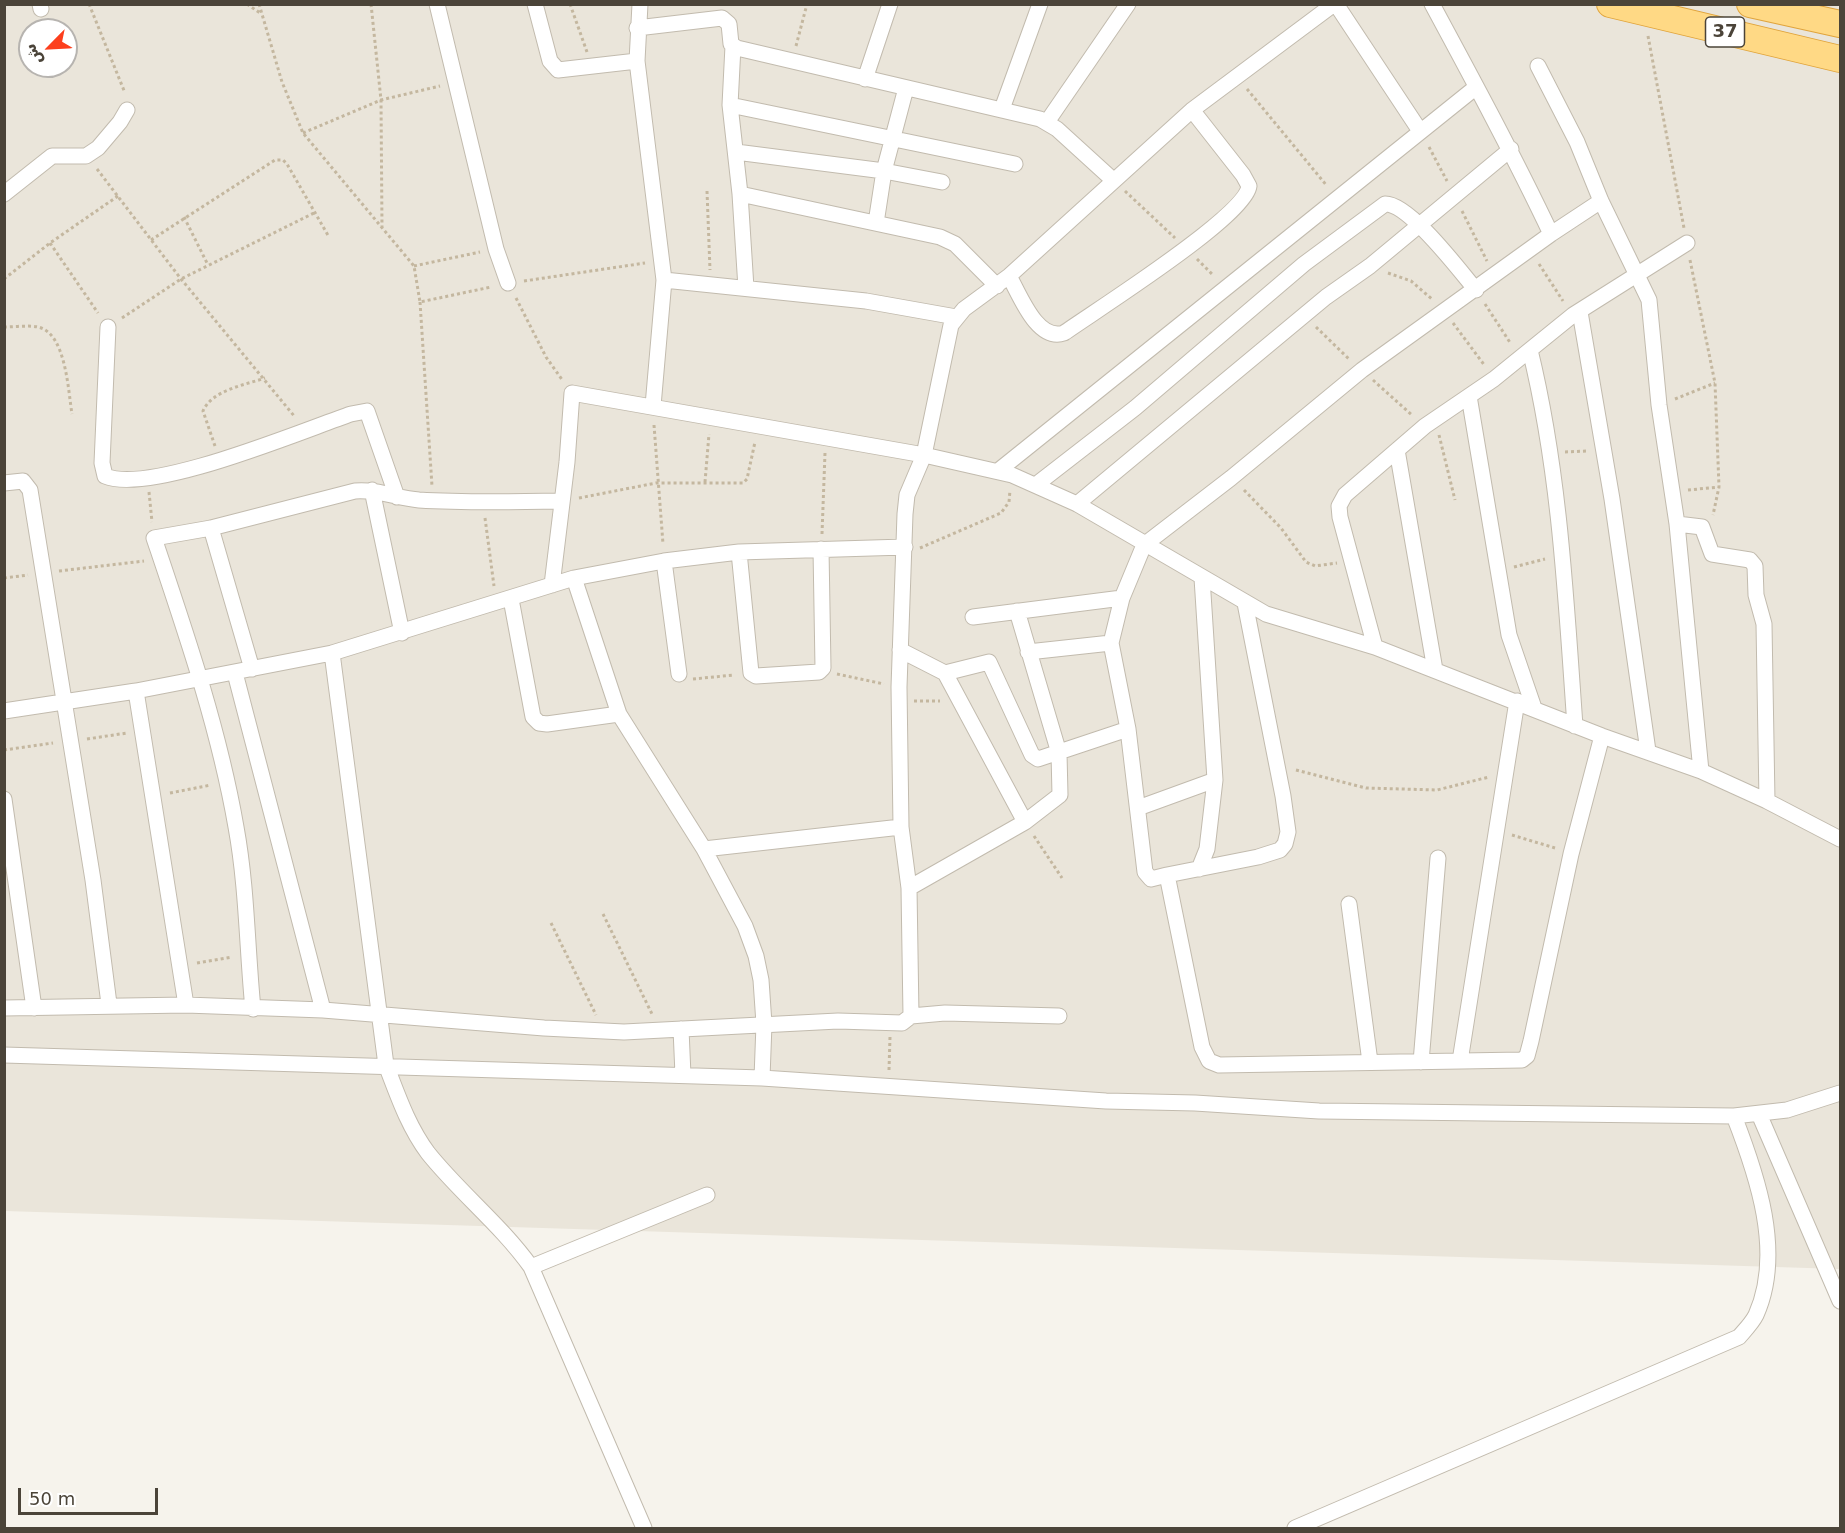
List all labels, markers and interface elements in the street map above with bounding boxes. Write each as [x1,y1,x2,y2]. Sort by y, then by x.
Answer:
road number: 37 [1706,17,1744,47]
north arrow [18,18,78,78]
text: ش [20,41,46,69]
scale bar [21,1476,160,1514]
text: 50 m [29,1488,75,1509]

